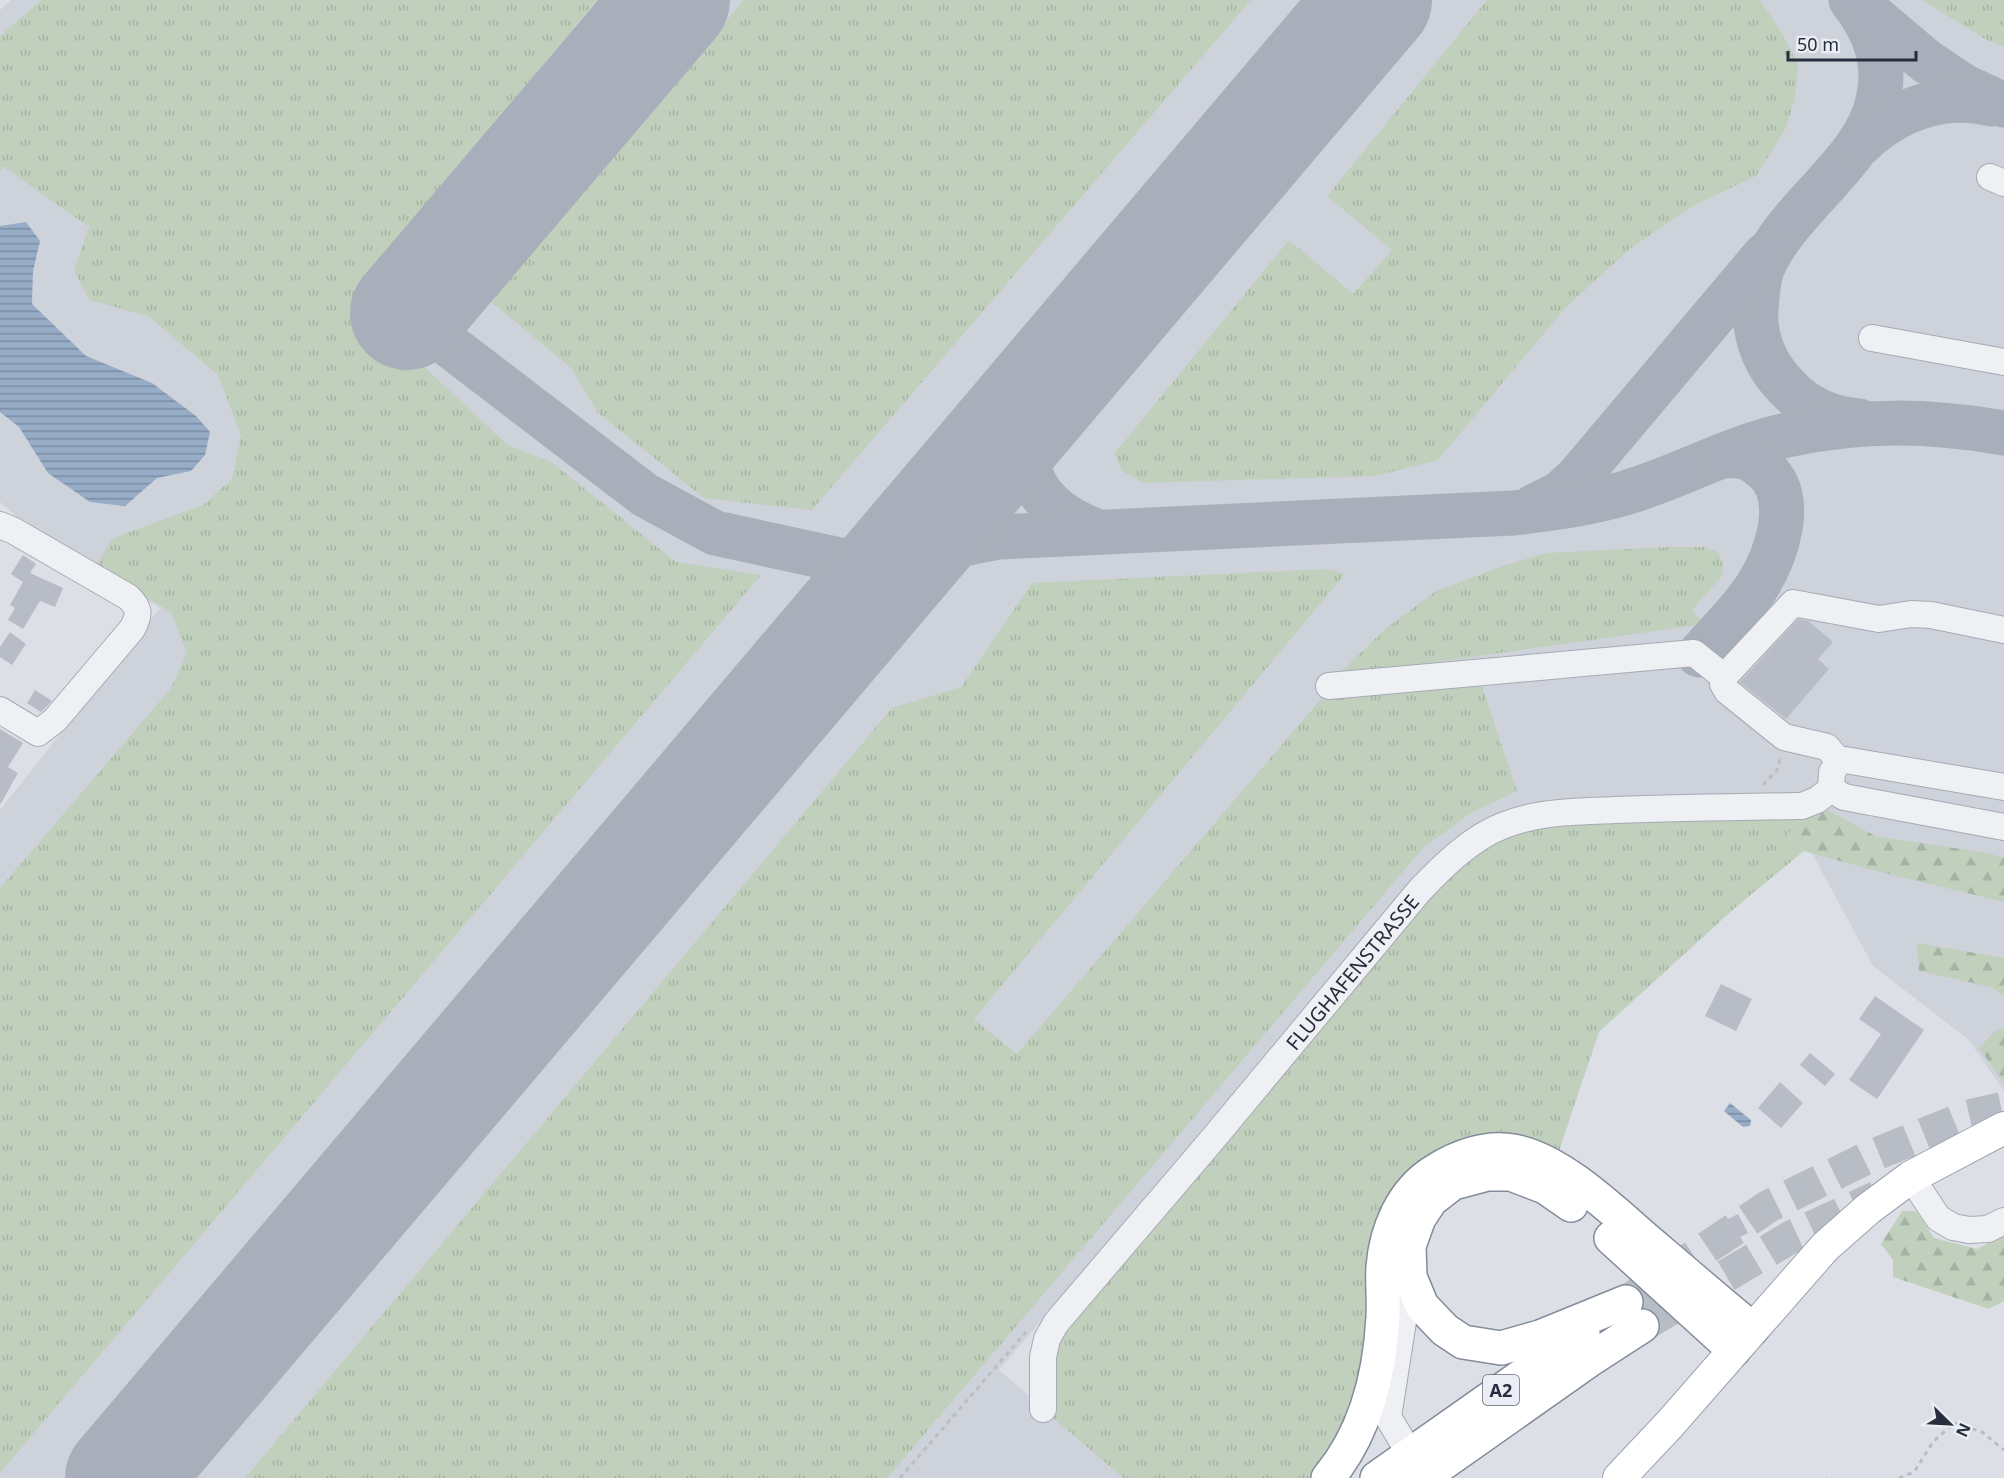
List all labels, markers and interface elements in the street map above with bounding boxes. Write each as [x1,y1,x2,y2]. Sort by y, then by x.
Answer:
scale bar [1788,24,1916,62]
text: 50 m [1797,32,1839,56]
street label: FLUGHAFENSTRASSE [1279,888,1425,1055]
road number: A2 [1483,1375,1519,1405]
north arrow [1920,1394,1980,1454]
text: N [1951,1420,1976,1441]

